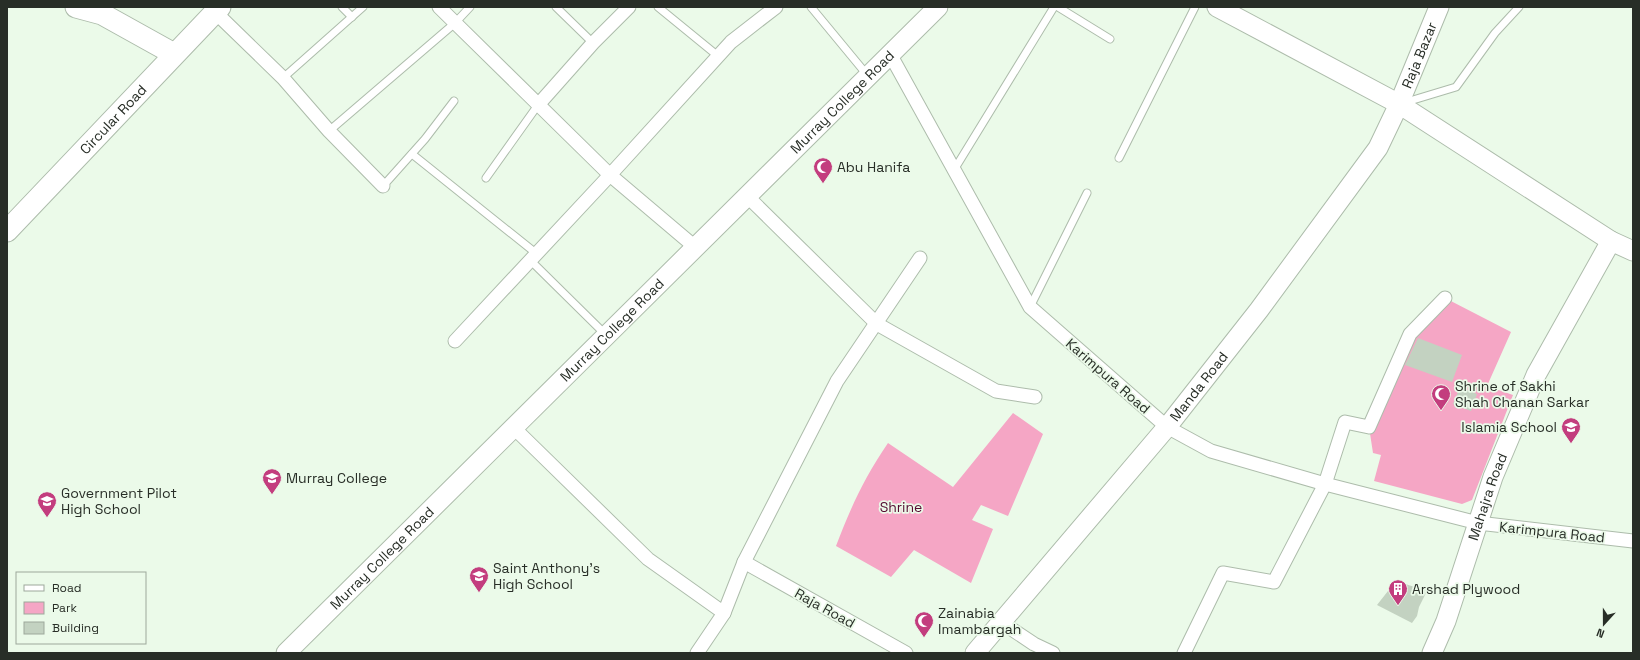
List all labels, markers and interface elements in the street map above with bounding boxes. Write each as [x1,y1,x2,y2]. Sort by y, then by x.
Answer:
street label: Raja Bazar [1397,19,1441,91]
street label: Murray College Road [786,47,898,157]
street label: Circular Road [76,81,150,158]
mosque icon: Abu Hanifa [812,156,834,184]
place label: Abu Hanifa [837,158,910,176]
street label: Murray College Road [556,275,668,385]
street label: Karimpura Road [1062,334,1154,418]
street label: Manda Road [1166,348,1232,425]
place label: Shrine of Sakhi Shah Chanan Sarkar [1455,377,1589,411]
mosque icon: Shrine of Sakhi Shah Chanan Sarkar [1430,383,1452,411]
school or university icon: Islamia School [1560,416,1582,444]
place label: Islamia School [1461,418,1557,436]
street label: Mahajra Road [1464,450,1511,543]
school or university icon: Murray College [261,467,283,495]
place label: Murray College [286,469,387,487]
place label: Government Pilot High School [61,484,177,518]
school or university icon: Government Pilot High School [36,490,58,518]
park label: Shrine [880,498,922,516]
street label: Murray College Road [326,503,438,613]
street label: Karimpura Road [1498,518,1606,546]
place label: Saint Anthony's High School [493,559,600,593]
school or university icon: Saint Anthony's High School [468,565,490,593]
legend [16,572,146,644]
building icon: Arshad Plywood [1387,578,1409,606]
text: Road [52,580,81,596]
place label: Arshad Plywood [1412,580,1520,598]
street label: Raja Road [792,584,858,632]
text: Park [52,600,77,616]
place label: Zainabia Imambargah [938,604,1021,638]
north arrow [1584,604,1624,644]
mosque icon: Zainabia Imambargah [913,610,935,638]
text: Building [52,620,99,636]
text: N [1594,625,1606,641]

